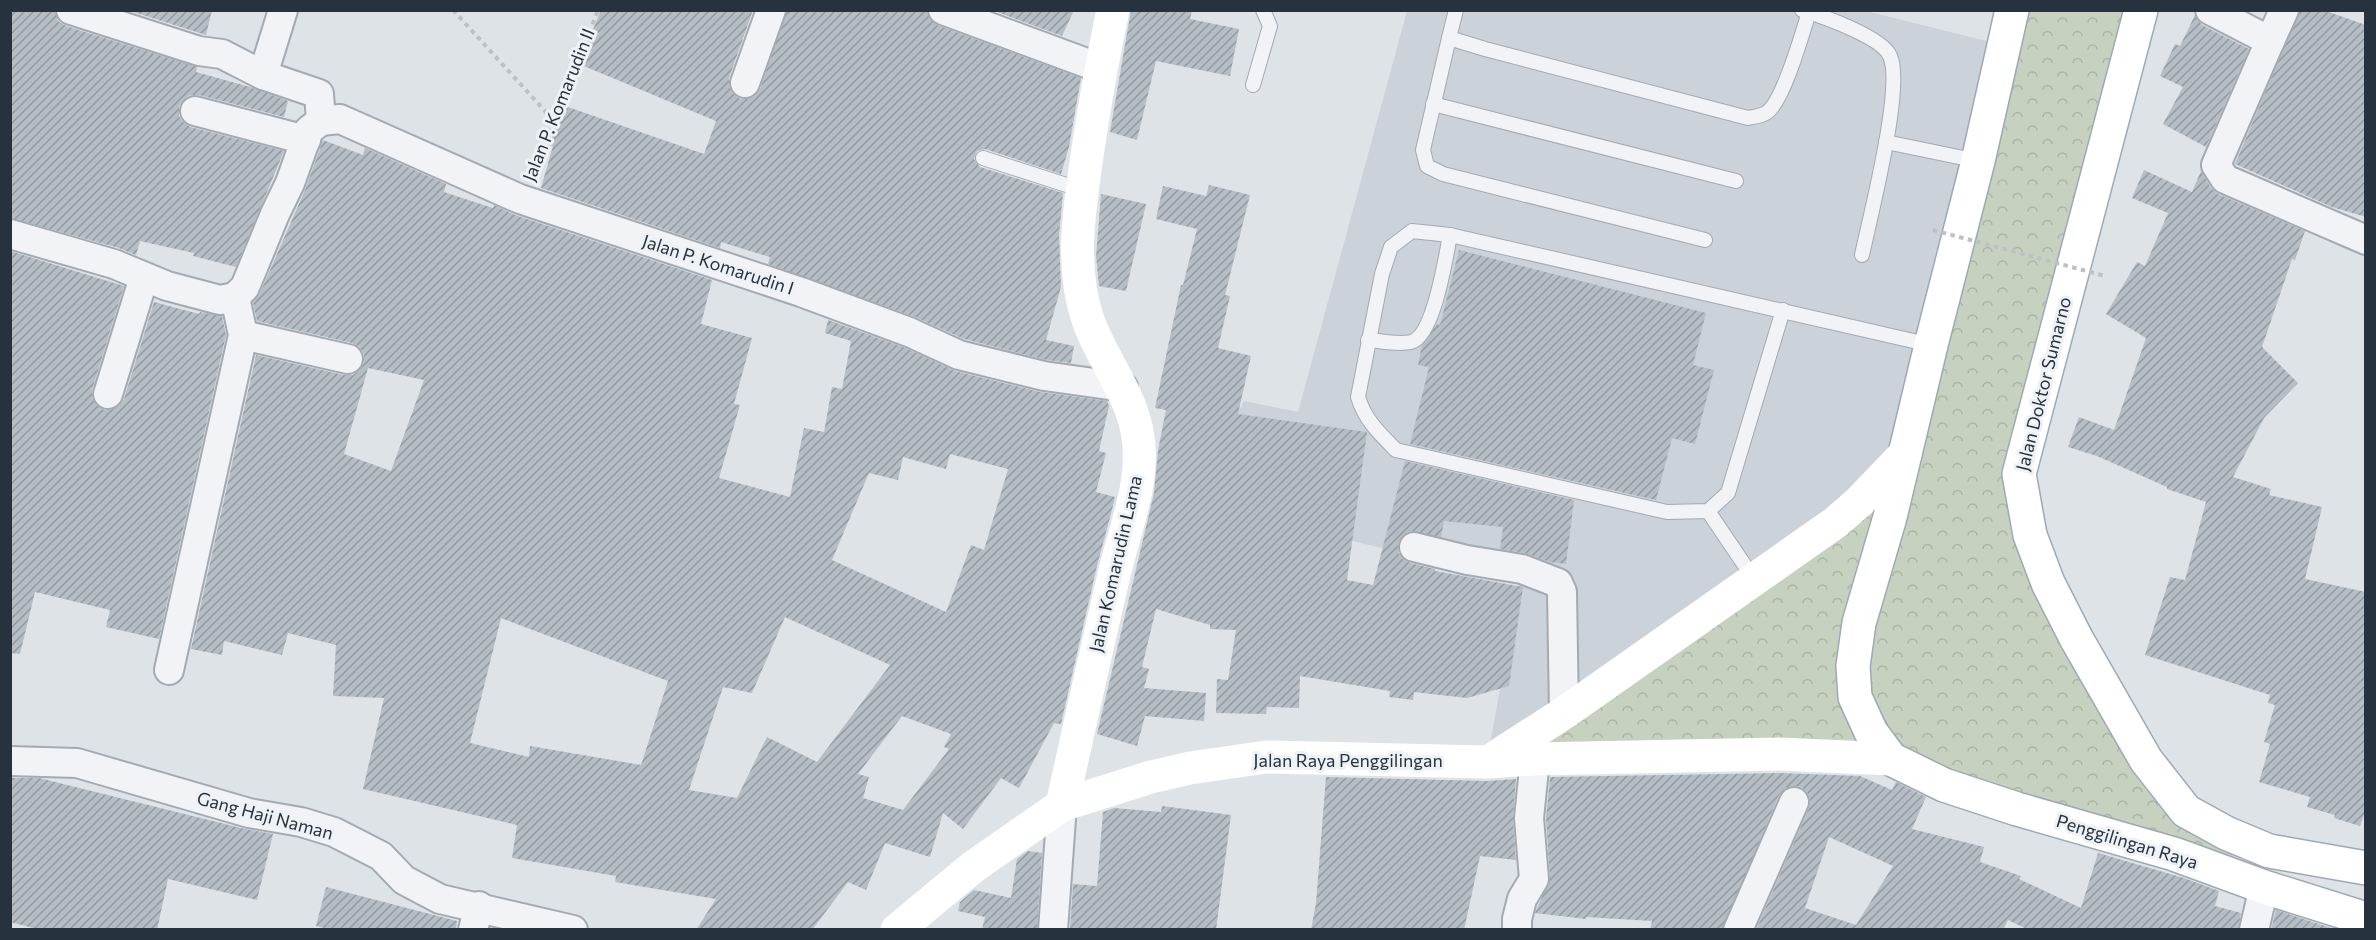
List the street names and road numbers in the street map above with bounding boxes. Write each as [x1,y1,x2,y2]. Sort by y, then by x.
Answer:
street label: Jalan P. Komarudin II [517,25,599,184]
street label: Jalan P. Komarudin I [640,229,797,299]
street label: Jalan Doktor Sumarno [2011,294,2075,473]
street label: Jalan Komarudin Lama [1084,473,1146,654]
street label: Jalan Raya Penggilingan [1253,749,1443,771]
street label: Gang Haji Naman [195,786,336,844]
street label: Penggilingan Raya [2054,809,2201,873]

